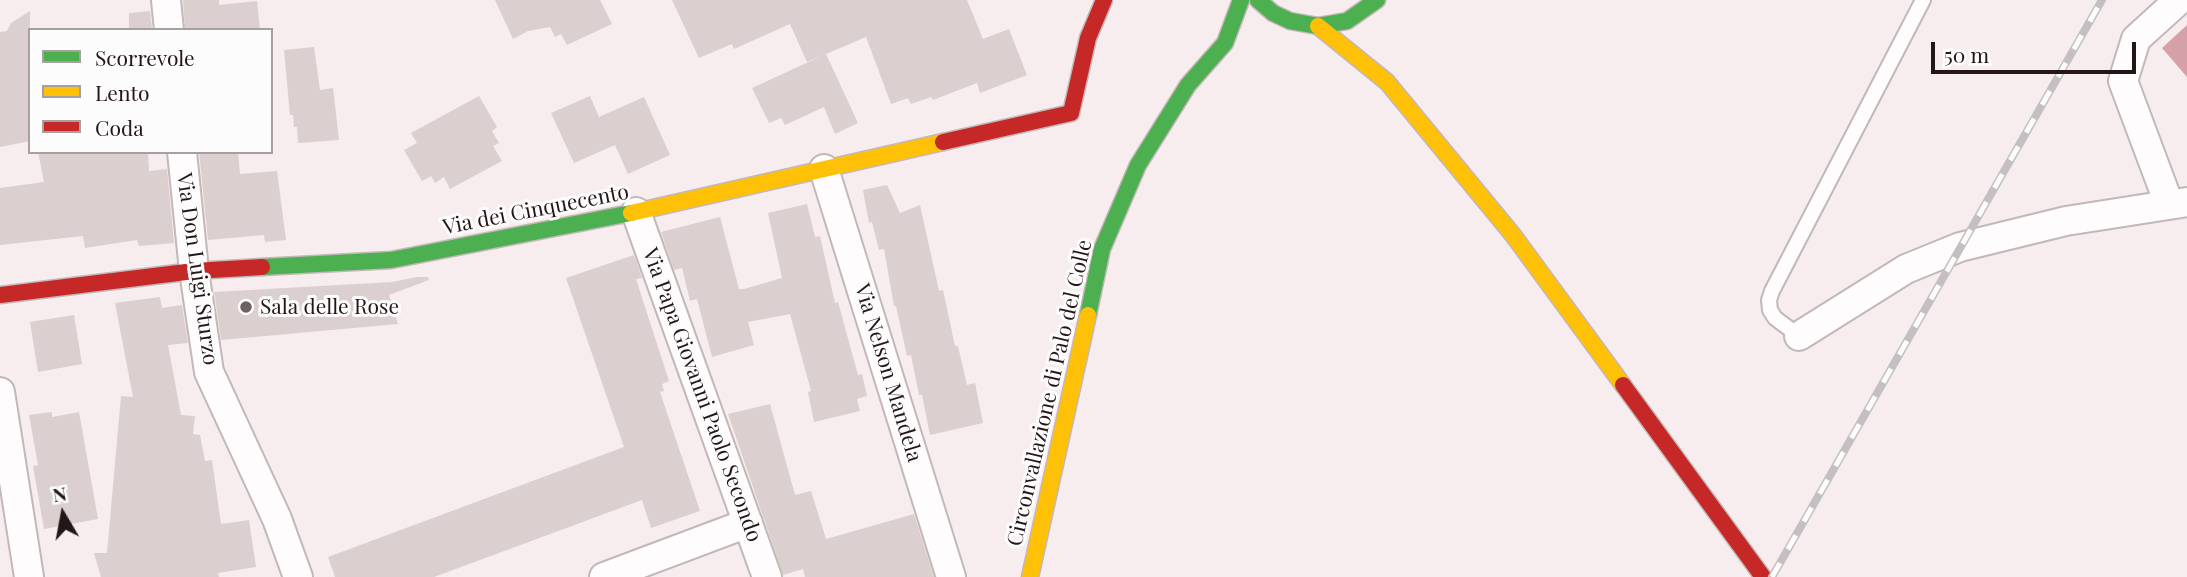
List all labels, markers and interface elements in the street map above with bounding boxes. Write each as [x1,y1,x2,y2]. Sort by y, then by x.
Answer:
legend [28,28,273,154]
scale bar [1935,28,2140,72]
text: 50 m [1944,40,1989,68]
text: Scorrevole [95,43,195,71]
text: Lento [95,78,149,106]
text: Coda [95,113,144,141]
street label: Via Don Luigi Sturzo [171,171,223,367]
street label: Via dei Cinquecento [441,180,631,240]
street label: Circonvallazione di Palo del Colle [1002,237,1098,549]
street label: Via Papa Giovanni Paolo Secondo [637,245,767,545]
street label: Via Nelson Mandela [849,281,927,465]
place label: Sala delle Rose [260,294,399,320]
marker: Sala delle Rose [238,299,254,315]
north arrow [28,479,98,549]
text: N [50,479,68,507]

